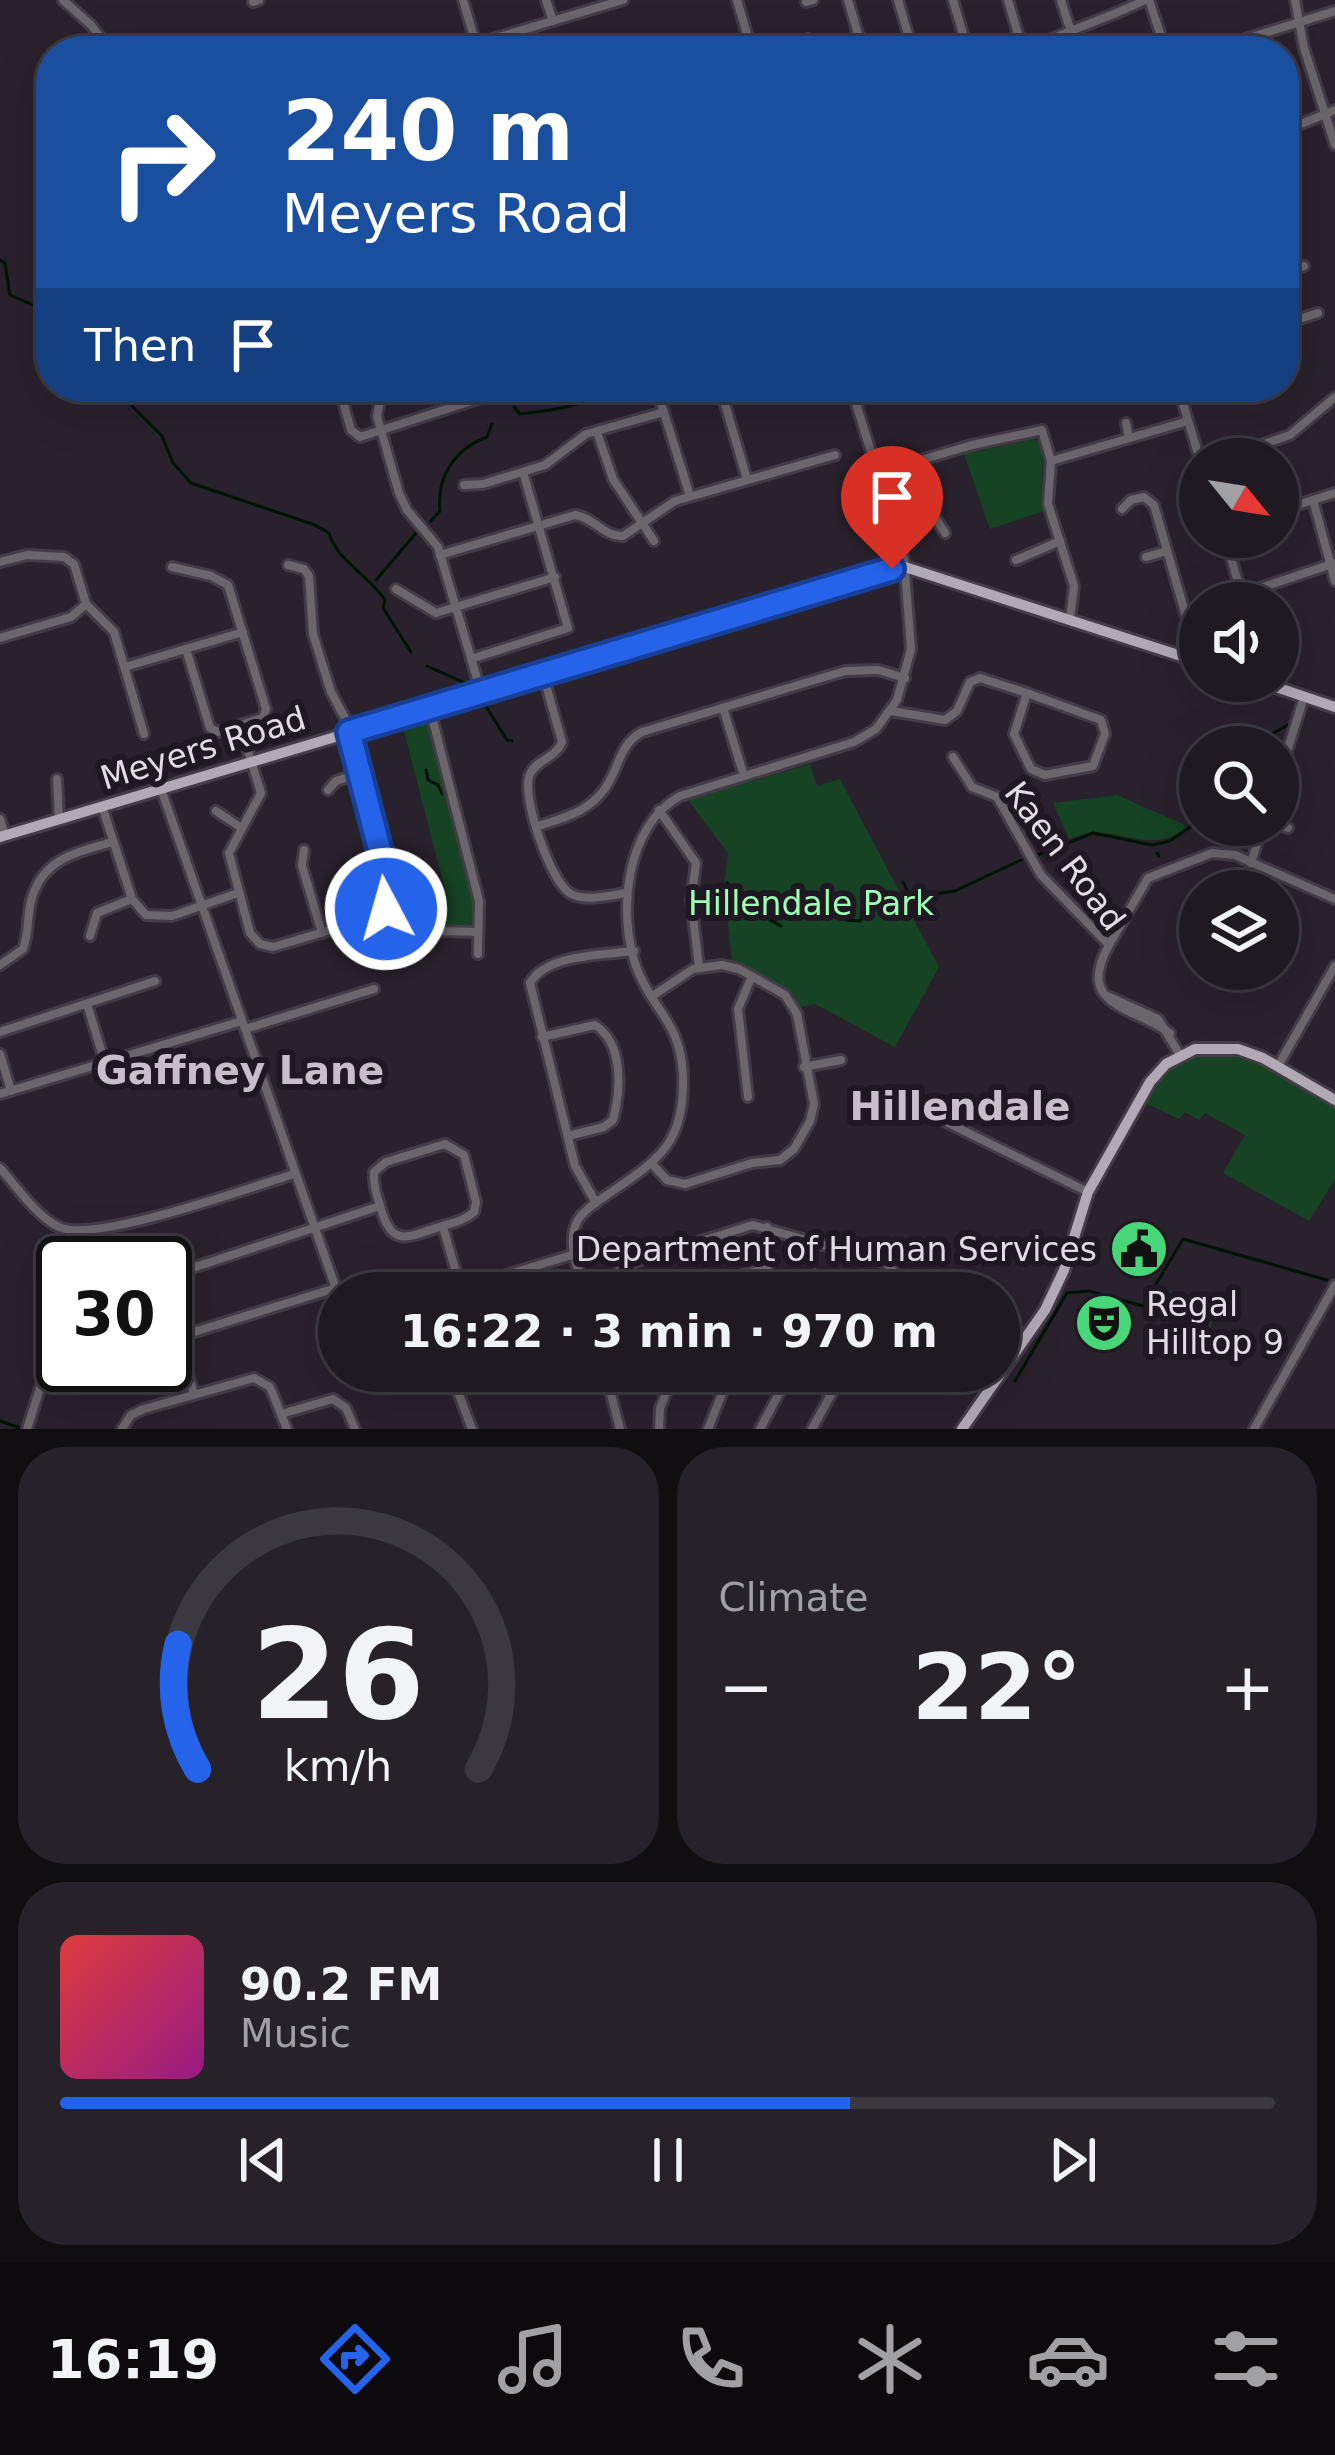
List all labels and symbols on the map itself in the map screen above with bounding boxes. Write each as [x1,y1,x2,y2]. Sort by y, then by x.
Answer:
north arrow [1179,438,1299,558]
pin [841,446,943,569]
street label: Meyers Road [96,698,310,798]
street label: Kaen Road [997,774,1133,938]
position arrow [323,846,449,972]
park label: Hillendale Park [688,884,935,923]
district label: Gaffney Lane [96,1048,384,1093]
district label: Hillendale [849,1084,1071,1129]
public building icon: Department of Human Services [1108,1218,1170,1280]
place label: Department of Human Services [576,1230,1097,1269]
speed limit sign: 30 [36,1236,192,1392]
place label: Regal Hilltop 9 [1146,1285,1284,1362]
theatre icon: Regal Hilltop 9 [1073,1292,1135,1354]

